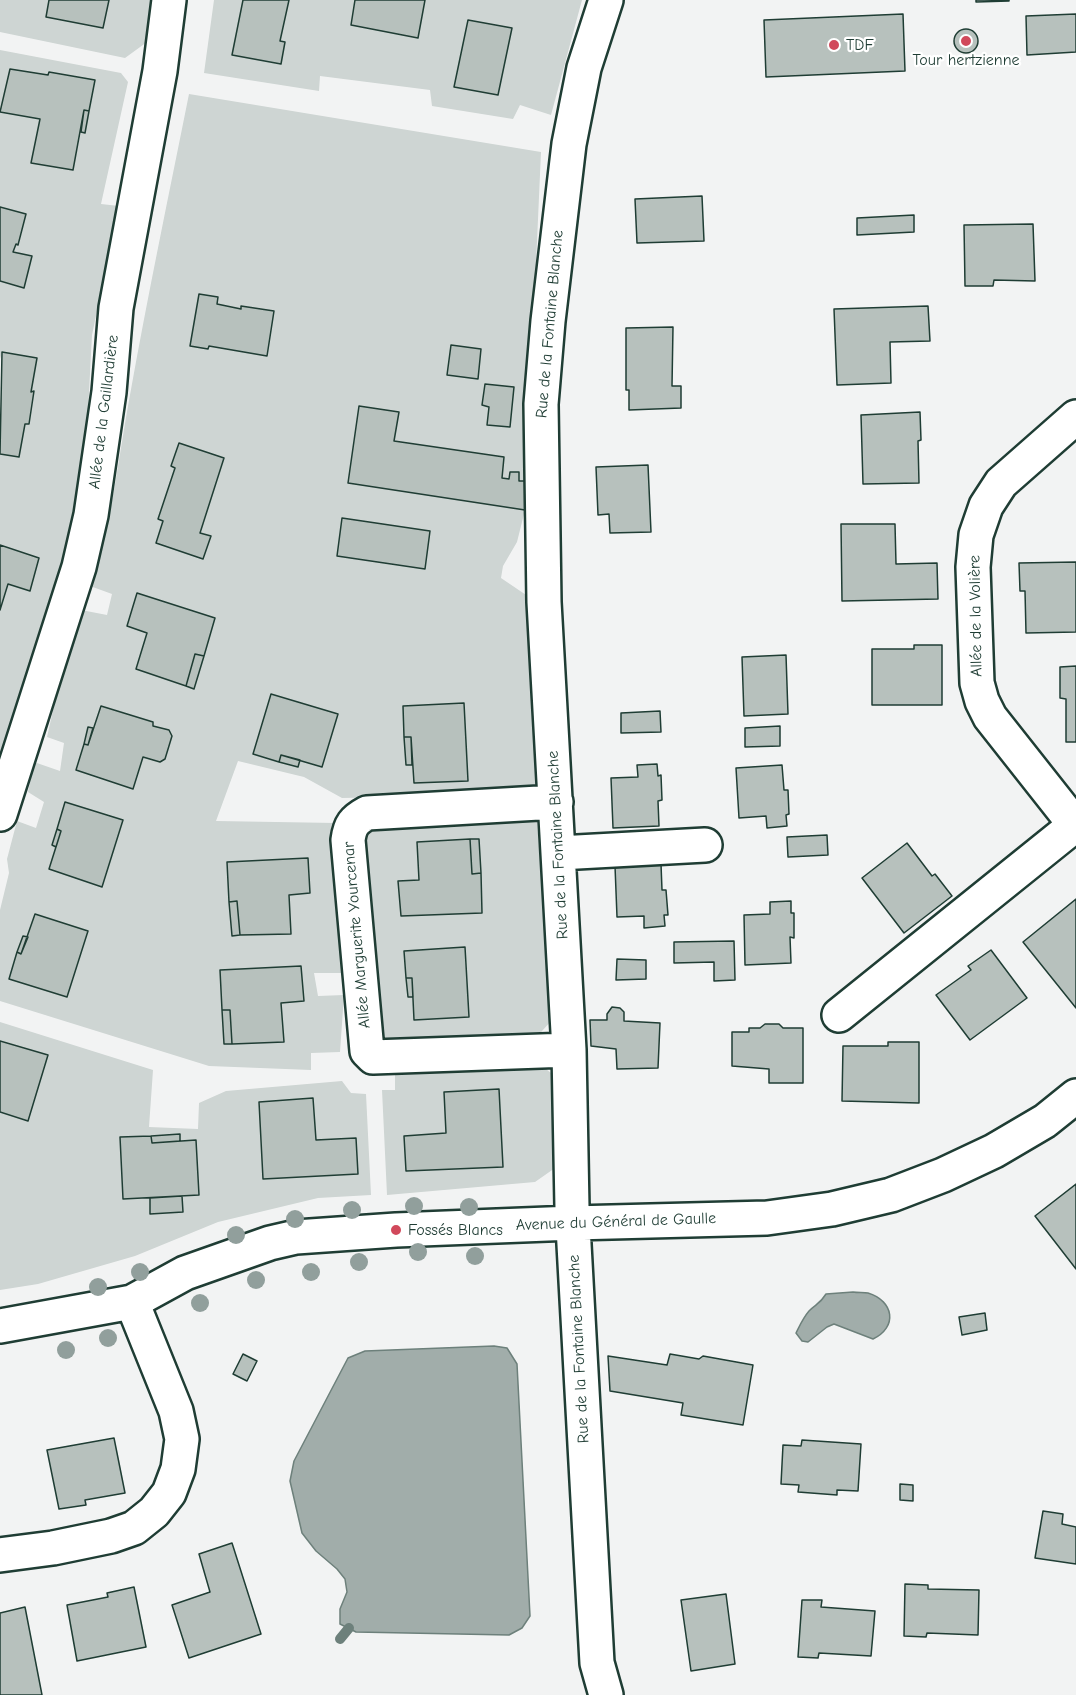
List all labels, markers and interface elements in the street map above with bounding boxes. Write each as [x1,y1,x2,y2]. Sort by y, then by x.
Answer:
marker: Tour hertzienne [959,34,973,48]
place label: TDF [846,35,874,55]
marker: TDF [827,38,841,52]
place label: Tour hertzienne [912,50,1020,70]
street label: Rue de la Fontaine Blanche [532,229,568,419]
street label: Allée de la Gaillardière [85,334,123,490]
street label: Allée de la Volière [965,555,987,677]
street label: Rue de la Fontaine Blanche [543,750,573,940]
street label: Allée Marguerite Yourcenar [339,841,375,1029]
street label: Avenue du Général de Gaulle [516,1209,716,1235]
place label: Fossés Blancs [408,1220,503,1240]
marker: Fossés Blancs [389,1223,403,1237]
street label: Rue de la Fontaine Blanche [564,1254,594,1444]

